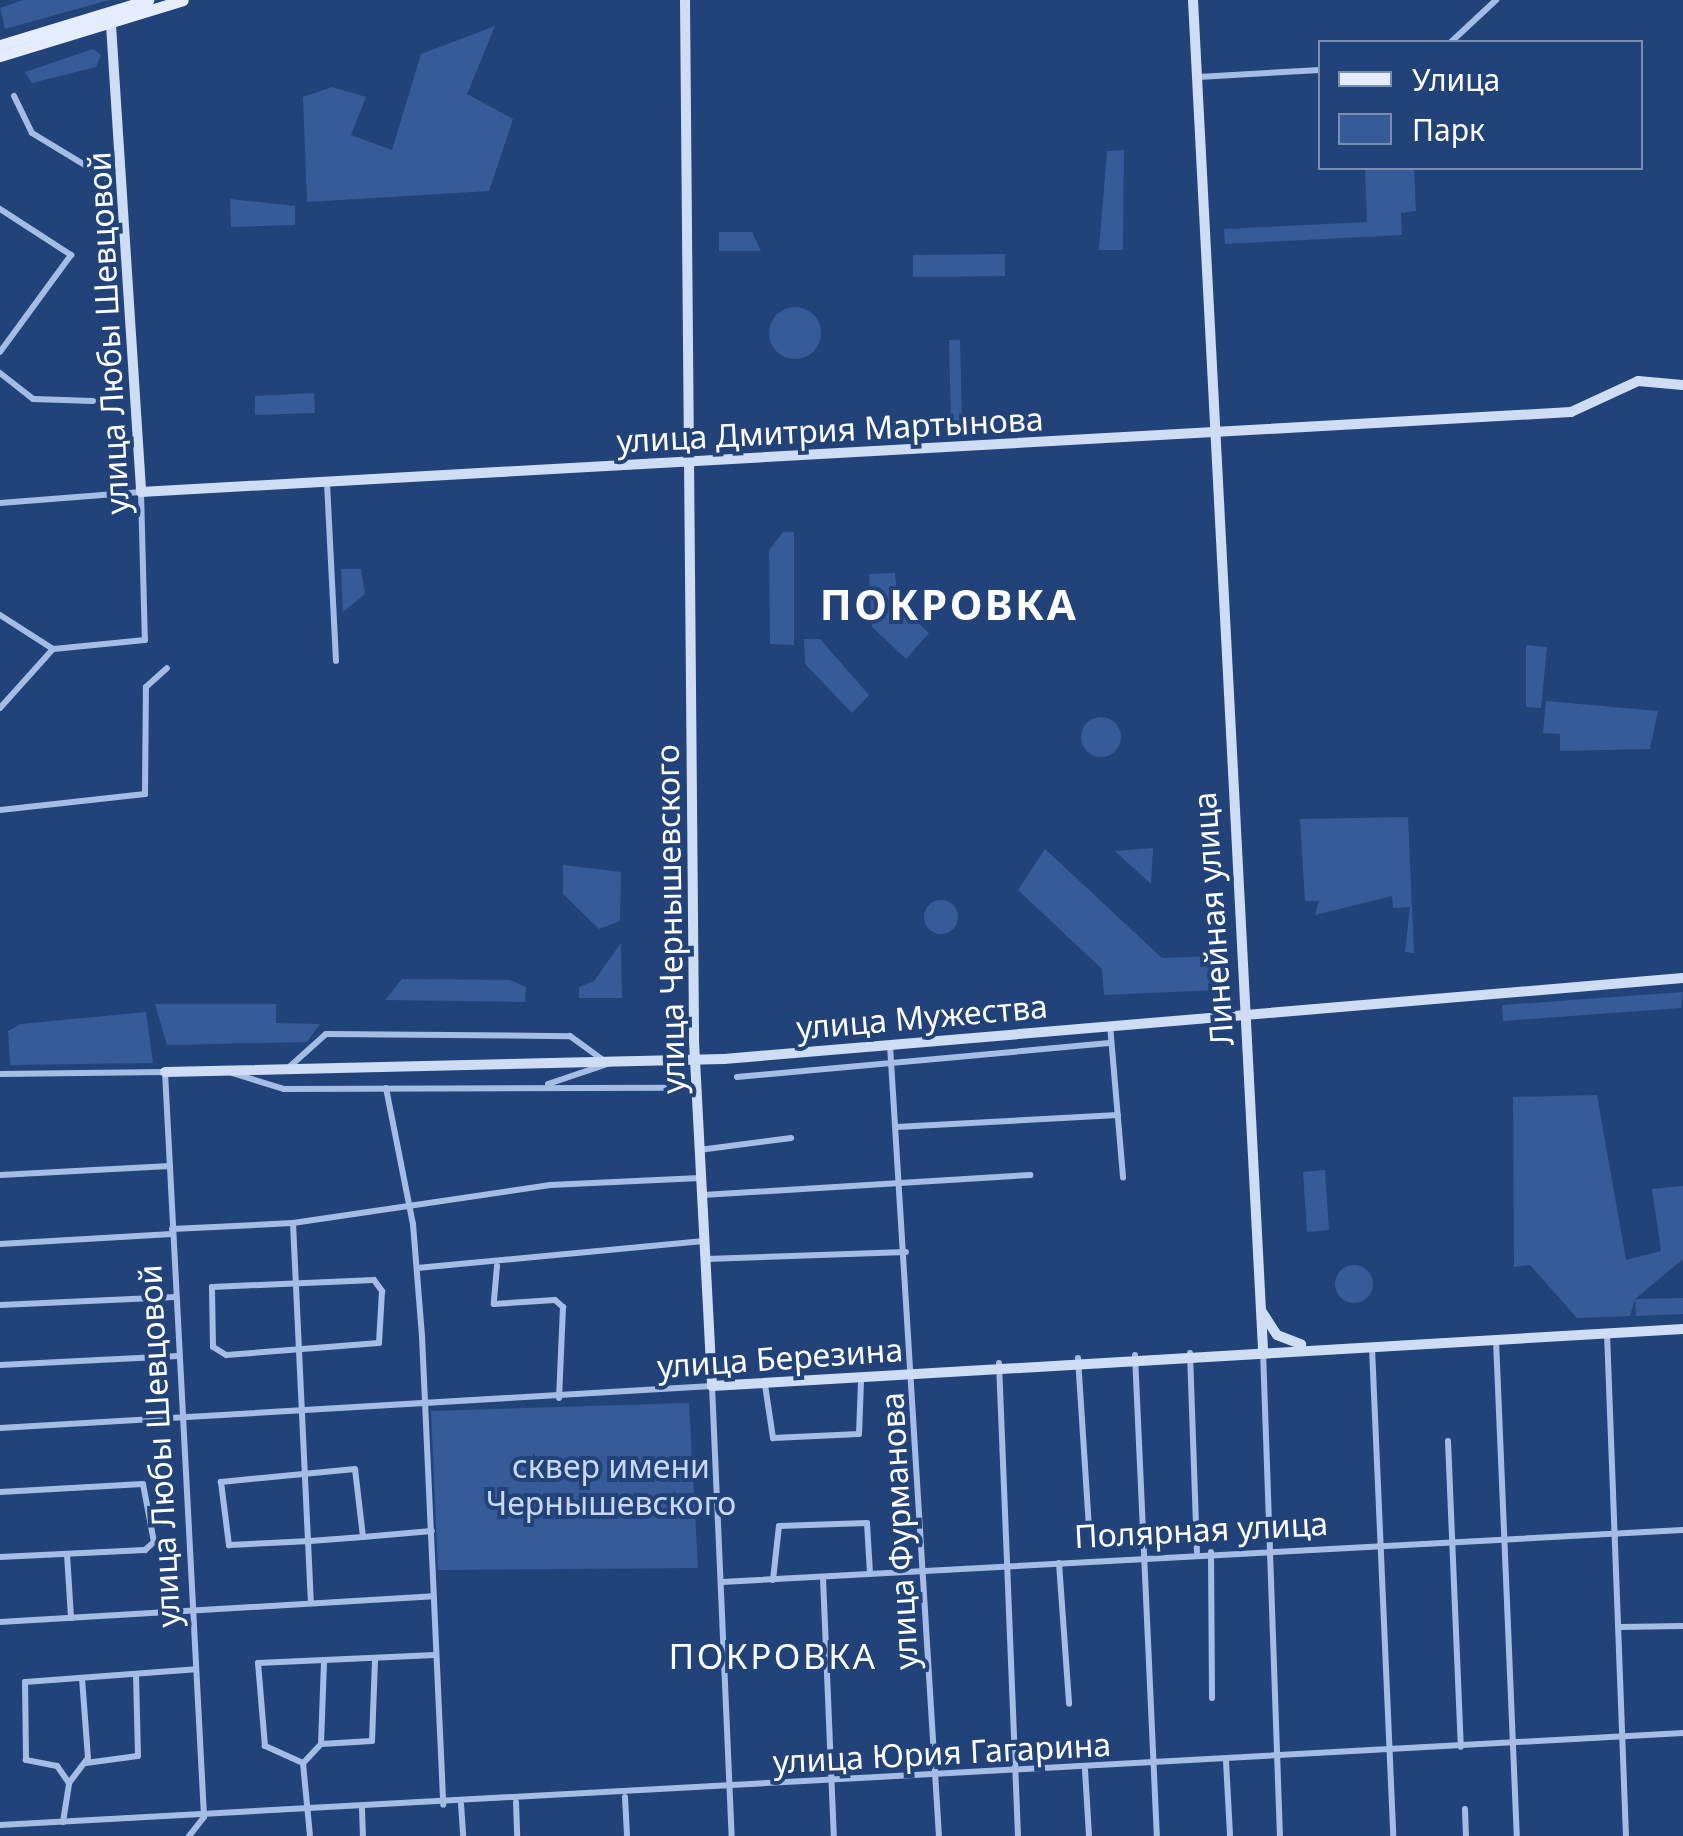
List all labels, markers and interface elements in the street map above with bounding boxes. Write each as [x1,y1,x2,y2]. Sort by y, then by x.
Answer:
legend [1318,40,1643,170]
text: Улица [1412,59,1500,100]
text: Парк [1412,109,1485,150]
street label: улица Любы Шевцовой [79,151,137,515]
street label: улица Дмитрия Мартынова [616,400,1044,460]
district label: ПОКРОВКА [820,579,1078,629]
street label: улица Чернышевского [648,744,692,1094]
street label: Линейная улица [1185,791,1241,1047]
street label: улица Мужества [795,987,1049,1047]
street label: улица Любы Шевцовой [130,1264,188,1628]
street label: улица Березина [656,1330,904,1386]
street label: улица Фурманова [873,1391,925,1671]
park label: сквер имени Чернышевского [486,1448,736,1523]
street label: Полярная улица [1073,1504,1329,1556]
district label: ПОКРОВКА [669,1635,877,1677]
street label: улица Юрия Гагарина [772,1725,1112,1781]

